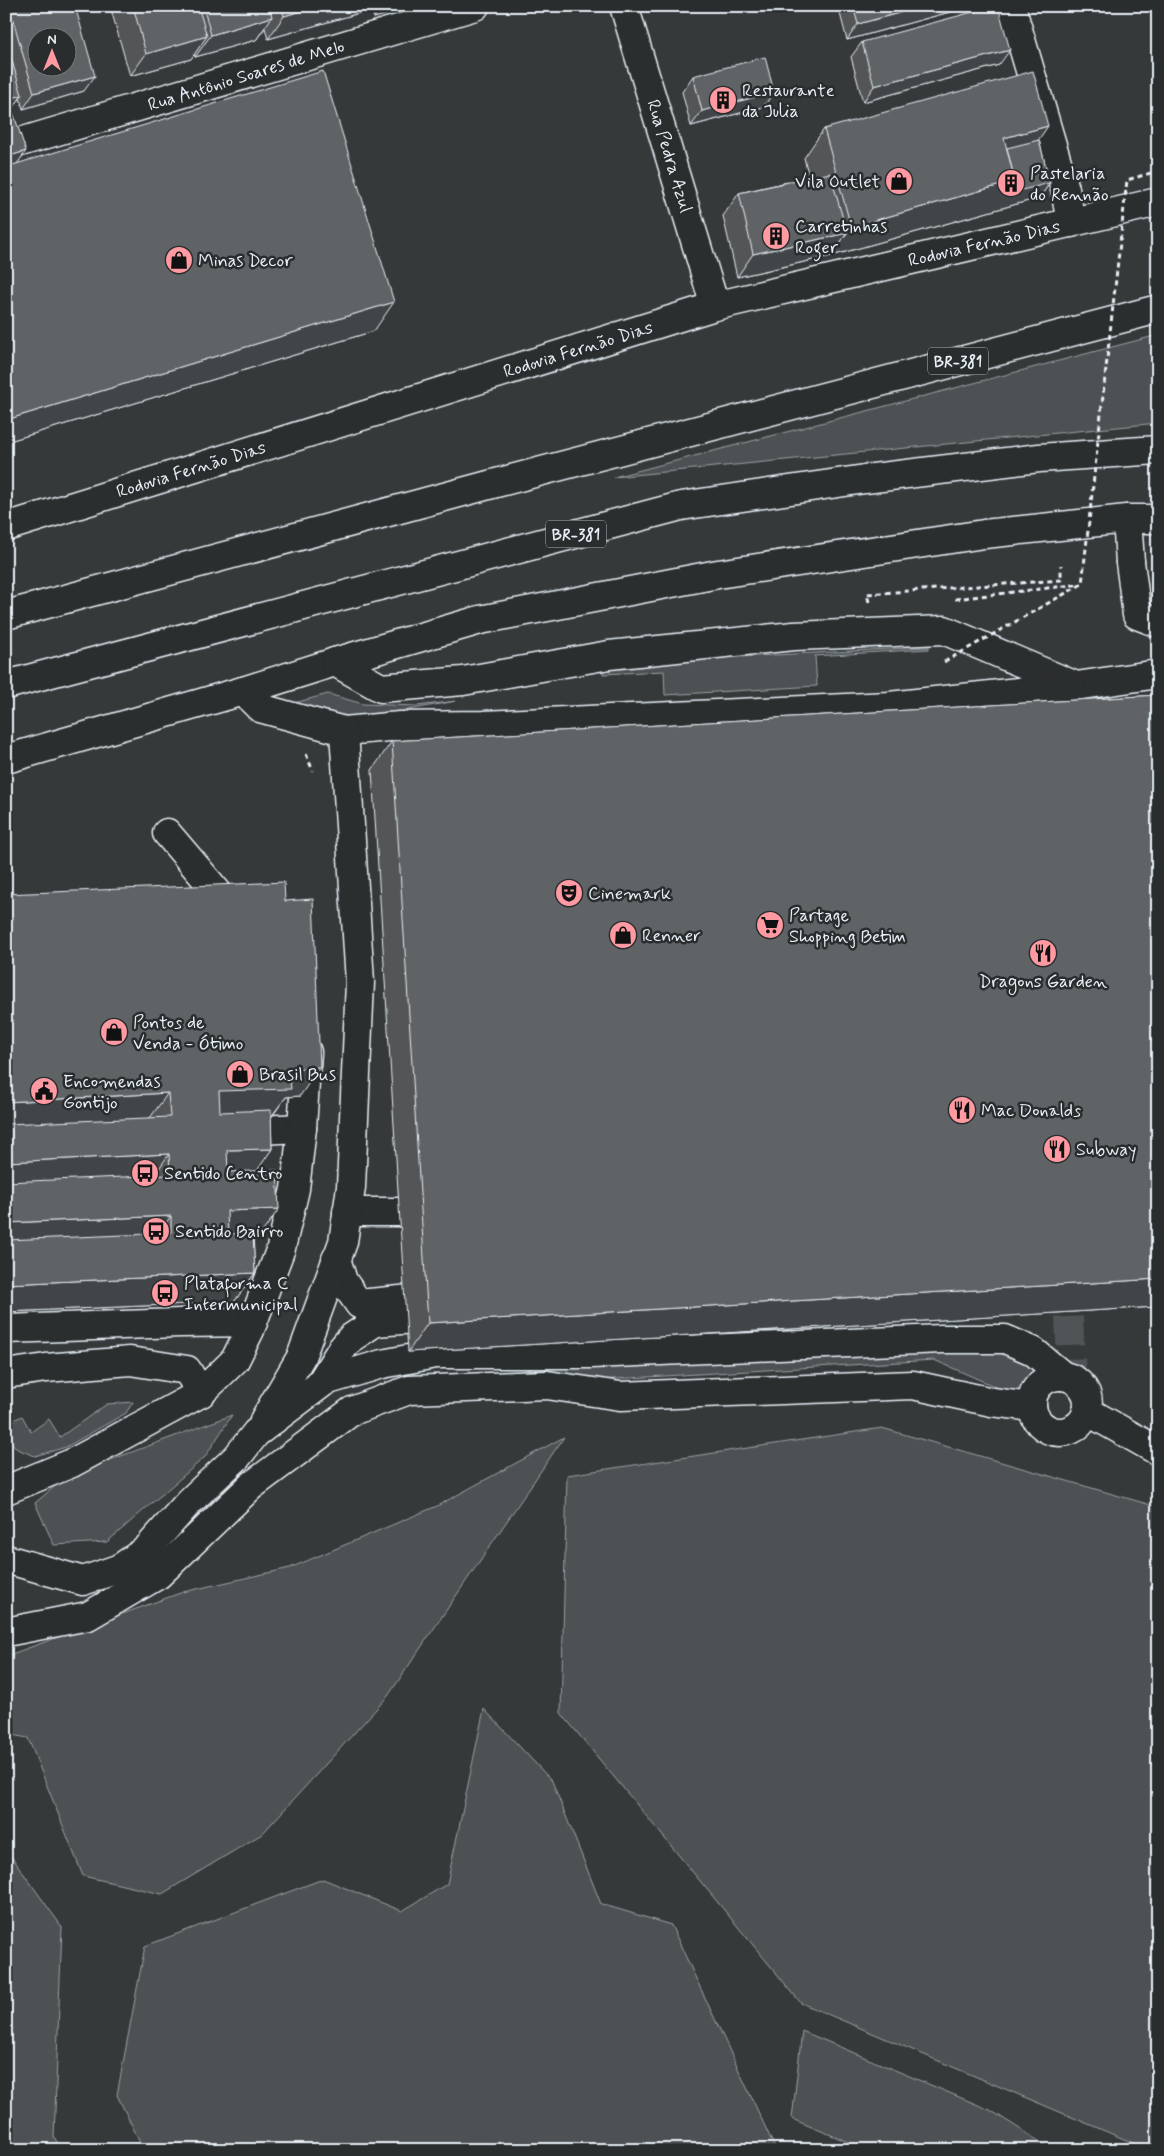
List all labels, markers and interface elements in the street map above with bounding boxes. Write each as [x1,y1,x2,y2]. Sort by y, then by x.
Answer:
north arrow [28,28,78,78]
text: N [47,31,57,49]
street label: Rua Antônio Soares de Melo [145,35,348,117]
place label: Restaurante da Julia [742,79,835,124]
building icon: Restaurante da Julia [708,85,738,115]
street label: Rua Pedra Azul [640,97,698,216]
place label: Pastelaria do Rennão [1030,162,1109,207]
shop icon: Vila Outlet [884,166,914,196]
building icon: Pastelaria do Rennão [996,168,1026,198]
place label: Vila Outlet [795,170,880,194]
place label: Carretinhas Roger [795,215,887,262]
street label: Rodovia Fernão Dias [906,215,1063,273]
building icon: Carretinhas Roger [761,221,791,251]
shop icon: Minas Decor [164,245,194,275]
place label: Minas Decor [198,249,293,273]
street label: Rodovia Fernão Dias [501,316,656,384]
road number: BR-381 [928,348,988,374]
street label: Rodovia Fernão Dias [114,436,269,504]
road number: BR-381 [546,520,606,548]
theatre icon: Cinemark [554,878,584,908]
place label: Cinemark [588,882,671,906]
place label: Partage Shopping Betim [789,904,906,949]
supermarket icon: Partage Shopping Betim [755,910,785,940]
shop icon: Renner [608,920,638,950]
place label: Renner [642,924,701,948]
restaurant icon: Dragons Garden [1028,938,1058,968]
place label: Dragons Garden [979,970,1107,995]
place label: Pontos de Venda - Ótimo [133,1011,244,1056]
shop icon: Pontos de Venda - Ótimo [99,1017,129,1047]
shop icon: Brasil Bus [225,1059,255,1089]
place label: Brasil Bus [259,1063,336,1087]
place label: Encomendas Gontijo [63,1070,161,1115]
public building icon: Encomendas Gontijo [29,1076,59,1106]
restaurant icon: Mac Donalds [947,1095,977,1125]
place label: Mac Donalds [981,1099,1081,1123]
restaurant icon: Subway [1042,1134,1072,1164]
place label: Subway [1076,1138,1137,1162]
bus stop icon: Sentido Centro [130,1158,160,1188]
place label: Sentido Centro [164,1162,282,1186]
bus stop icon: Sentido Bairro [141,1216,171,1246]
place label: Sentido Bairro [175,1220,283,1244]
place label: Plataforma C Intermunicipal [184,1272,298,1317]
bus stop icon: Plataforma C Intermunicipal [150,1278,180,1308]

